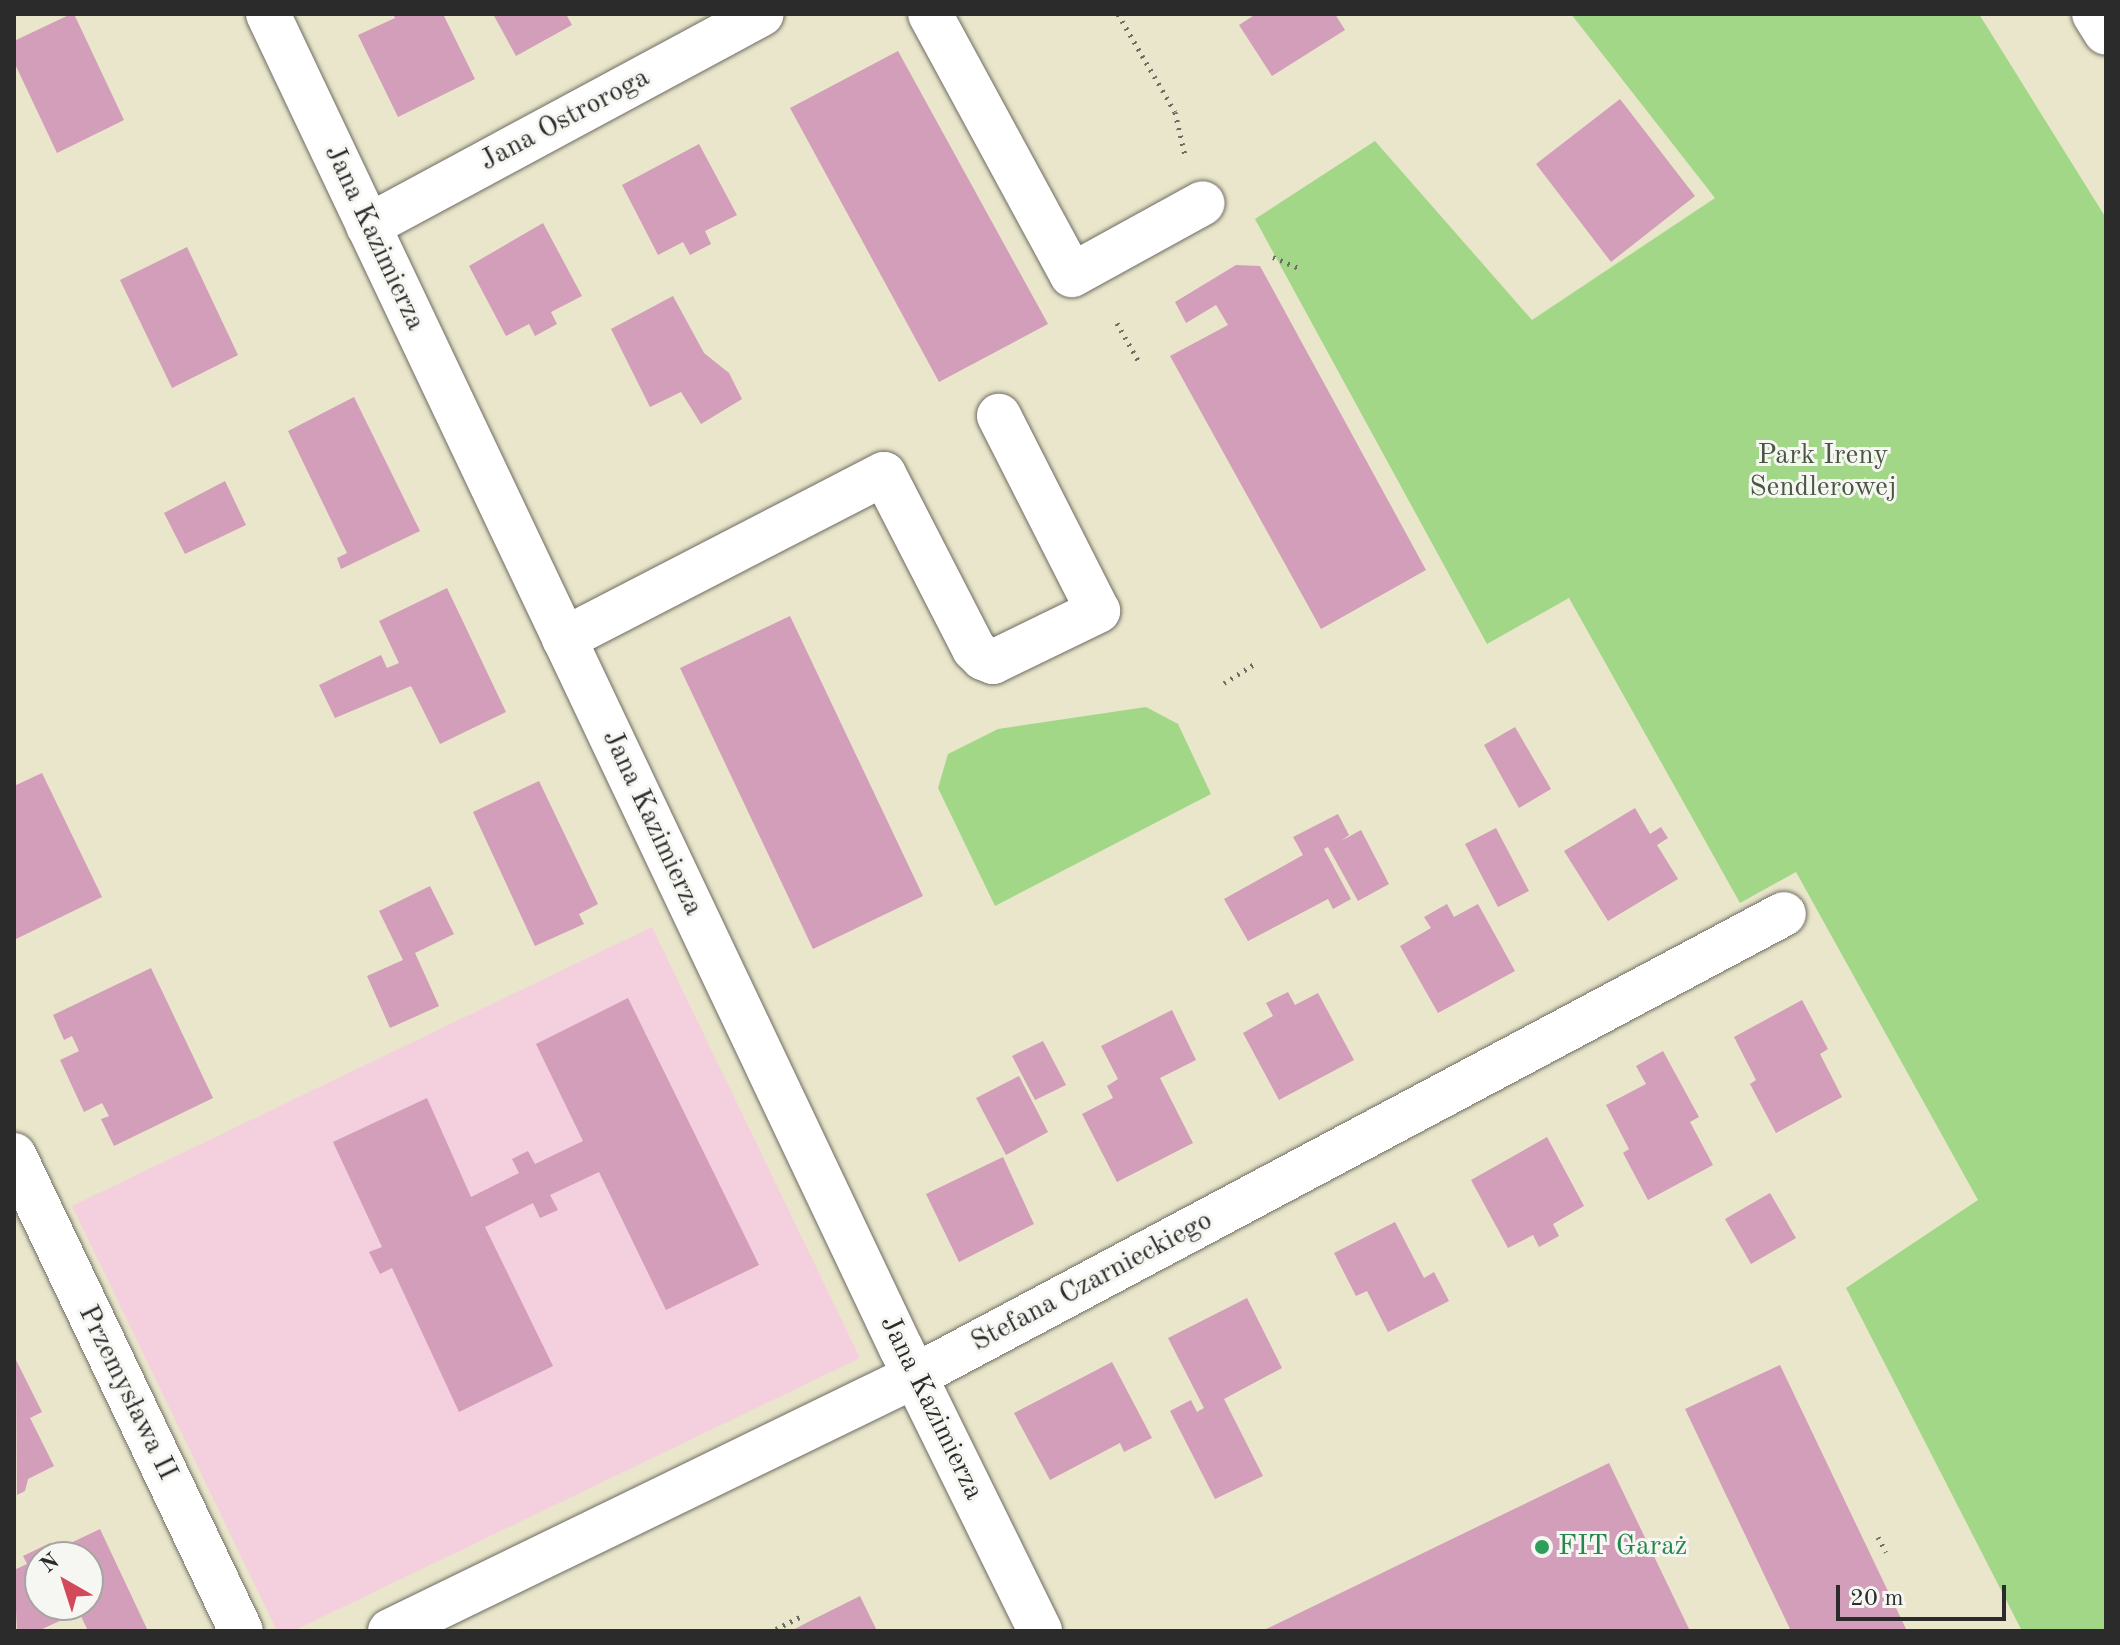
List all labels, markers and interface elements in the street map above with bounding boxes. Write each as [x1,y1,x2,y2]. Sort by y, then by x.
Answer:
street label: Jana Ostroroga [475,61,655,179]
street label: Jana Kazimierza [316,140,432,336]
park label: Park Ireny Sendlerowej [1749,439,1897,505]
street label: Jana Kazimierza [594,725,710,921]
street label: Stefana Czarnieckiego [966,1204,1218,1360]
street label: Przemysława II [70,1300,184,1486]
street label: Jana Kazimierza [872,1310,990,1506]
place label: FIT Garaż [1558,1530,1687,1564]
marker: FIT Garaż [1533,1538,1551,1556]
north arrow [24,1541,104,1621]
text: N [37,1550,64,1578]
scale bar [1840,1569,2010,1619]
text: 20 m [1850,1587,1904,1611]

